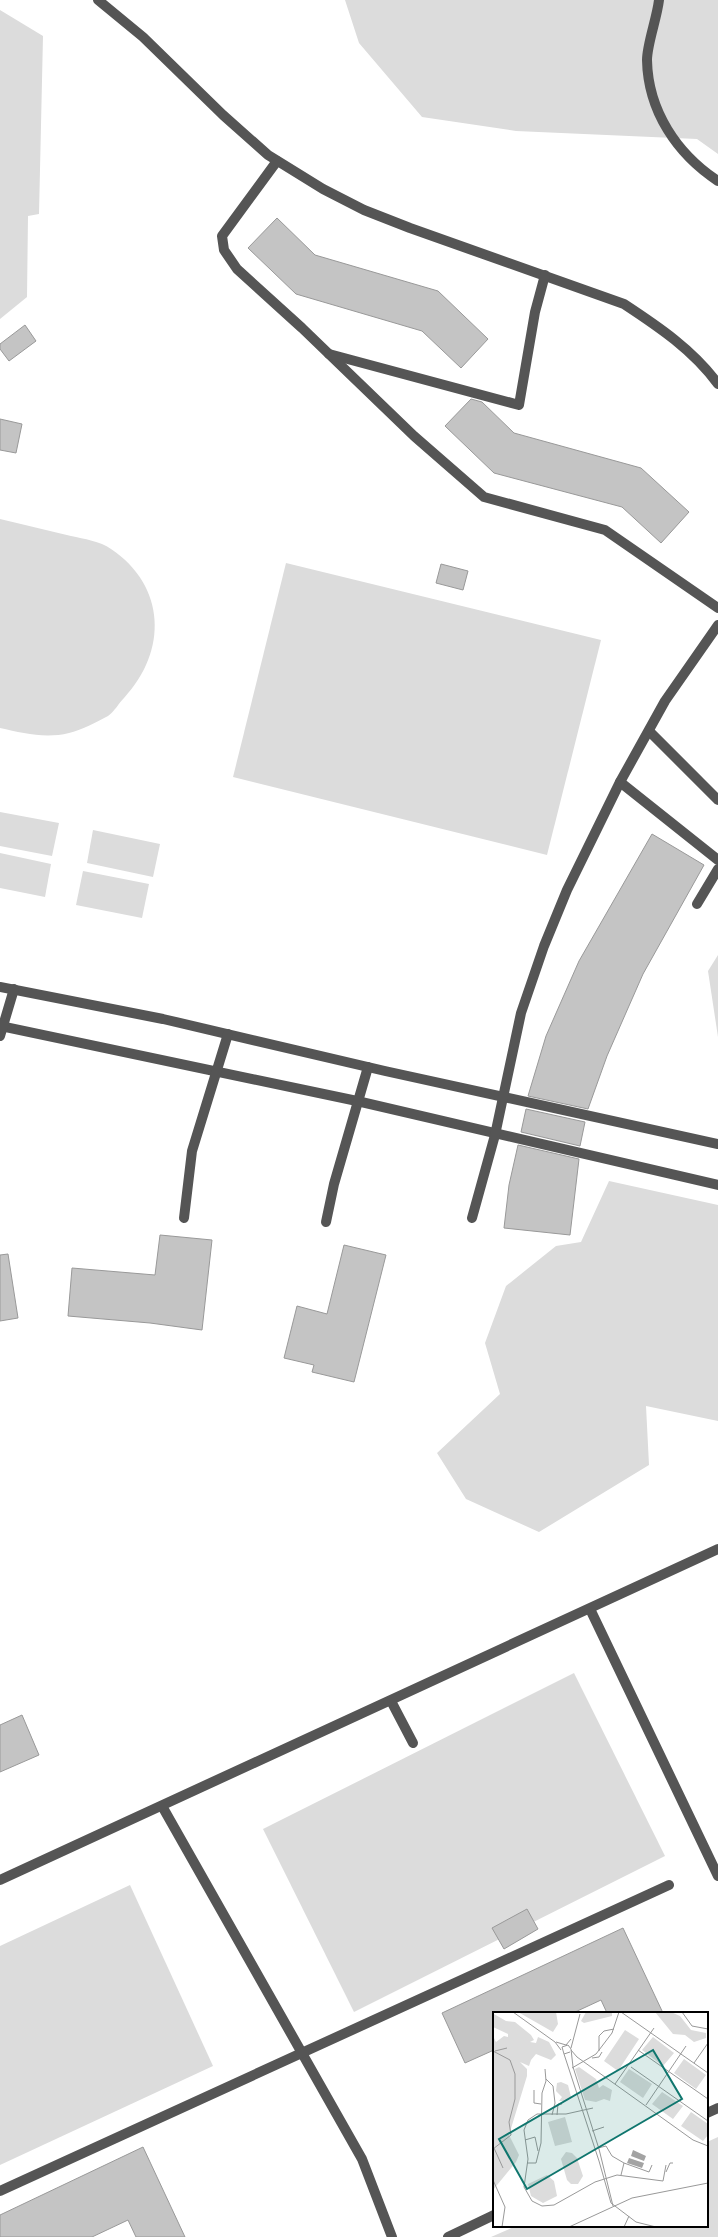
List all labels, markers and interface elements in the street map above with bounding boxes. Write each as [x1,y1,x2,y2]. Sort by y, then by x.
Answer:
inset map [493,2012,708,2227]

